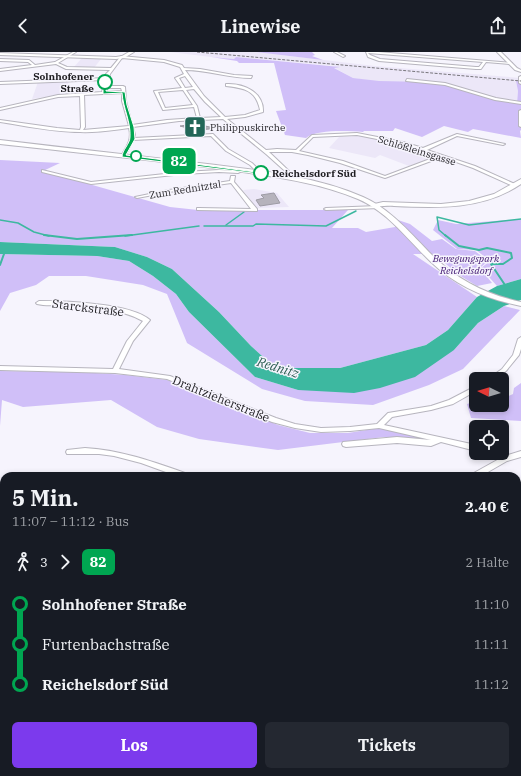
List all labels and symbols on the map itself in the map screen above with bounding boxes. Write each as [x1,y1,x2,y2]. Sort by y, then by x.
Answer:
place label: Solnhofener Straße [33,70,94,95]
marker: Solnhofener Straße [97,74,113,90]
church icon: Philippuskirche [182,114,208,140]
place label: Philippuskirche [210,121,285,134]
street label: Schlößleinsgasse [376,132,457,169]
line badge: 82 [161,148,197,174]
unlabelled marker [130,150,142,162]
marker: Reichelsdorf Süd [253,165,269,181]
place label: Reichelsdorf Süd [272,167,357,180]
street label: Zum Rednitztal [148,177,222,202]
park label: Bewegungspark Reichelsdorf [432,252,500,277]
street label: Starckstraße [51,296,125,319]
water label: Rednitz [254,353,301,382]
street label: Drahtzieherstraße [170,372,272,425]
north arrow [469,372,509,412]

